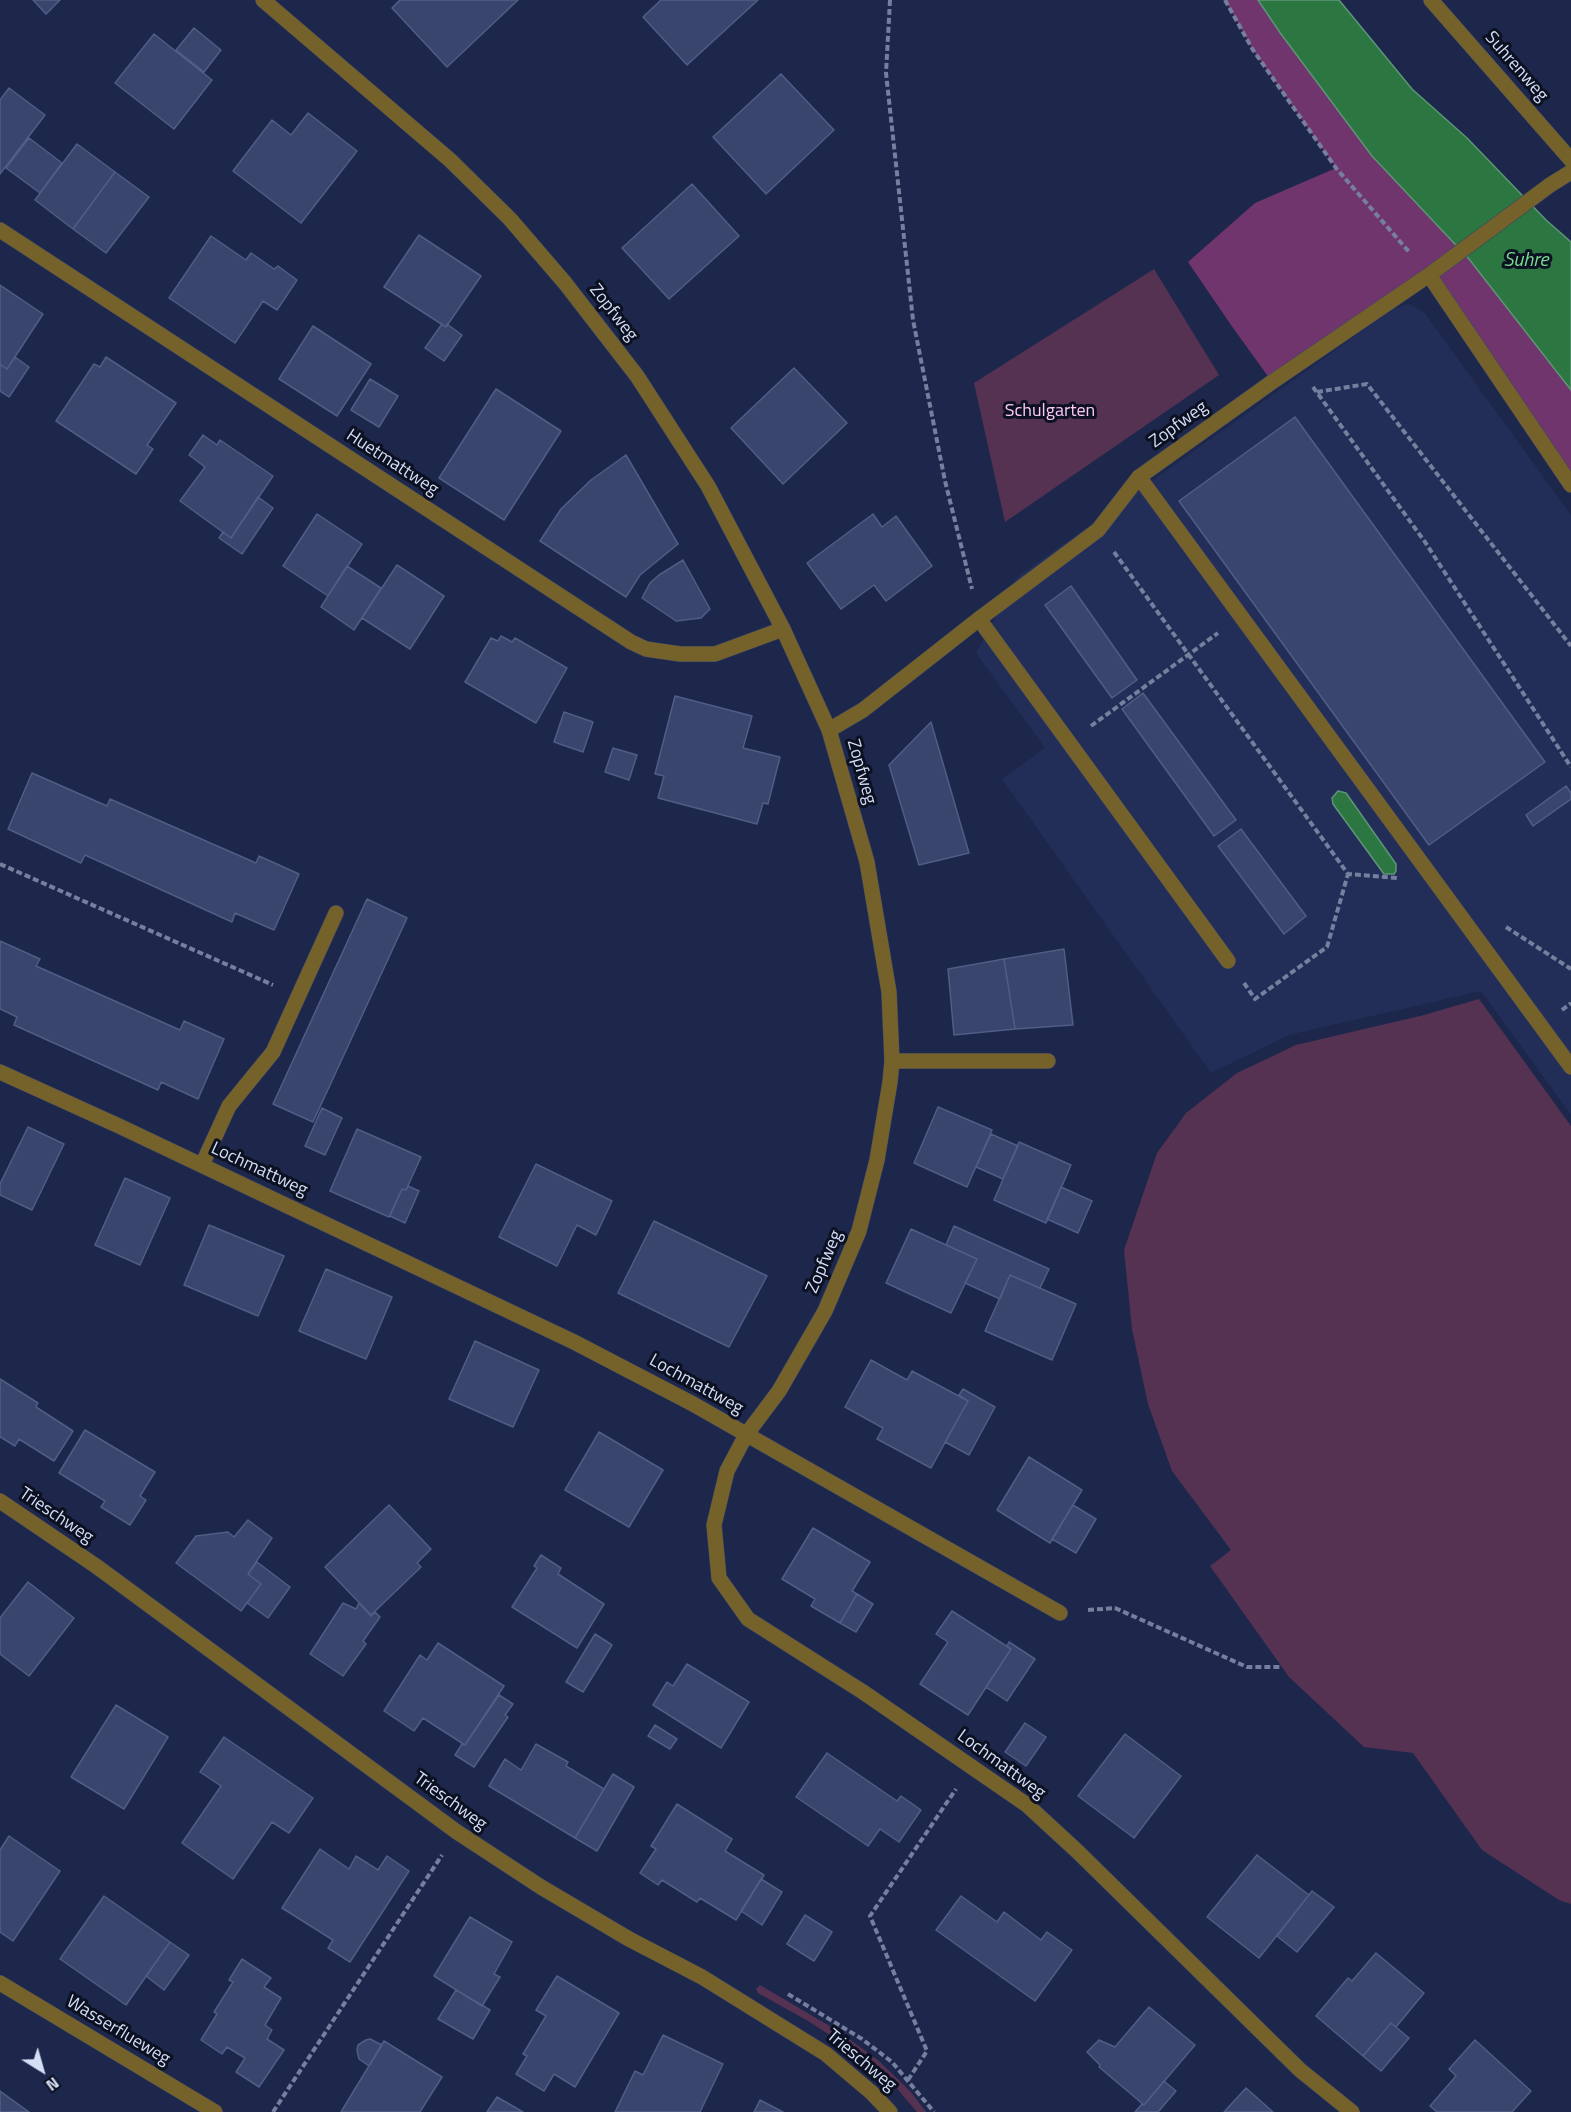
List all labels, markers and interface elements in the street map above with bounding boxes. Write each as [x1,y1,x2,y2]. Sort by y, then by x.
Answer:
street label: Suhrenweg [1480,28,1552,106]
water label: Suhre [1503,249,1549,273]
street label: Zopfweg [584,280,642,346]
street label: Zopfweg [1146,397,1212,453]
park label: Schulgarten [1005,401,1095,423]
street label: Huetmattweg [342,425,442,501]
street label: Zopfweg [841,737,881,807]
street label: Lochmattweg [207,1138,311,1202]
street label: Zopfweg [802,1227,848,1297]
street label: Lochmattweg [645,1350,747,1420]
street label: Trieschweg [15,1483,97,1549]
street label: Lochmattweg [952,1726,1050,1804]
street label: Trieschweg [409,1768,491,1836]
street label: Wasserflueweg [62,1992,174,2070]
street label: Trieschweg [822,2025,900,2097]
north arrow [12,2040,72,2100]
text: N [41,2071,64,2097]

